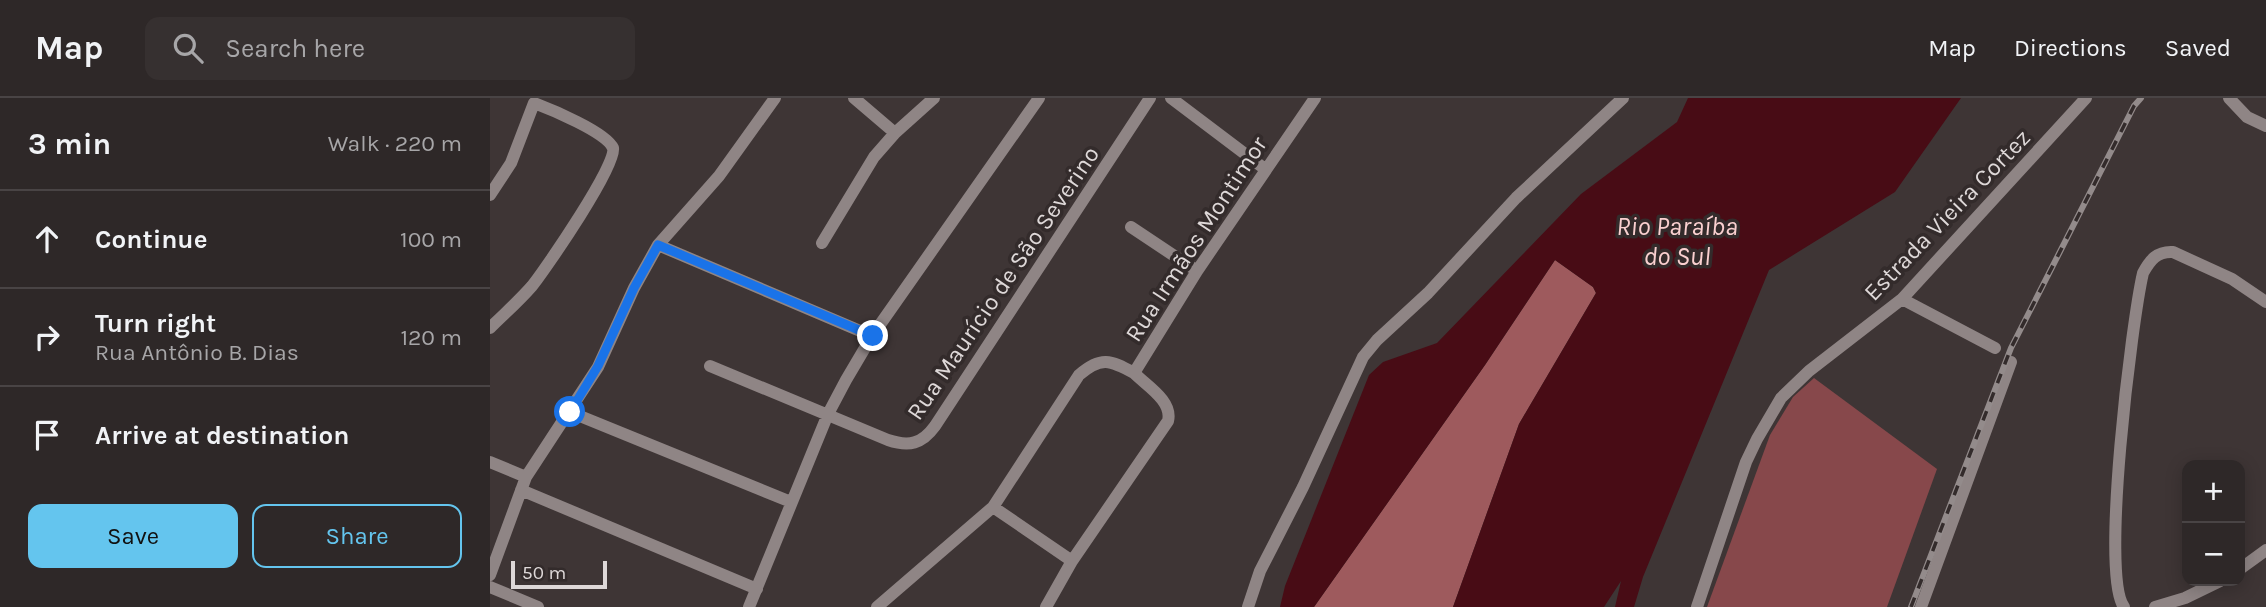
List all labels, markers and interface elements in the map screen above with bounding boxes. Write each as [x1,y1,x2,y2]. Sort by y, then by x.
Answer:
search box [145,17,635,80]
text: Map [35,29,103,67]
icon: search [169,29,207,67]
text: Search here [225,33,365,64]
text: Map [1928,34,1976,62]
text: Directions [2014,34,2127,62]
text: Saved [2165,34,2231,62]
street label: Estrada Vieira Cortez [1858,124,2036,306]
text: 3 min [28,126,111,162]
text: Walk · 220 m [328,130,462,157]
street label: Rua Irmãos Montimor [1119,131,1273,347]
street label: Rua Maurício de São Severino [901,141,1105,425]
water label: Rio Paraíba do Sul [1616,211,1738,272]
icon: ahead [28,220,66,258]
text: Continue [95,224,207,255]
text: 100 m [400,226,462,253]
text: Turn right [95,308,216,339]
icon: right [28,318,66,356]
route end [857,320,888,351]
text: 120 m [400,324,462,351]
text: Rua Antônio B. Dias [95,339,299,366]
route start [554,396,585,427]
icon: arrive [28,416,66,454]
text: Arrive at destination [95,420,349,451]
map controls [2182,460,2245,586]
button: + [2182,460,2245,523]
button: Save [28,504,238,568]
button: Share [252,504,462,568]
button: − [2182,523,2245,586]
scale bar [511,558,607,590]
text: 50 m [522,562,566,584]

